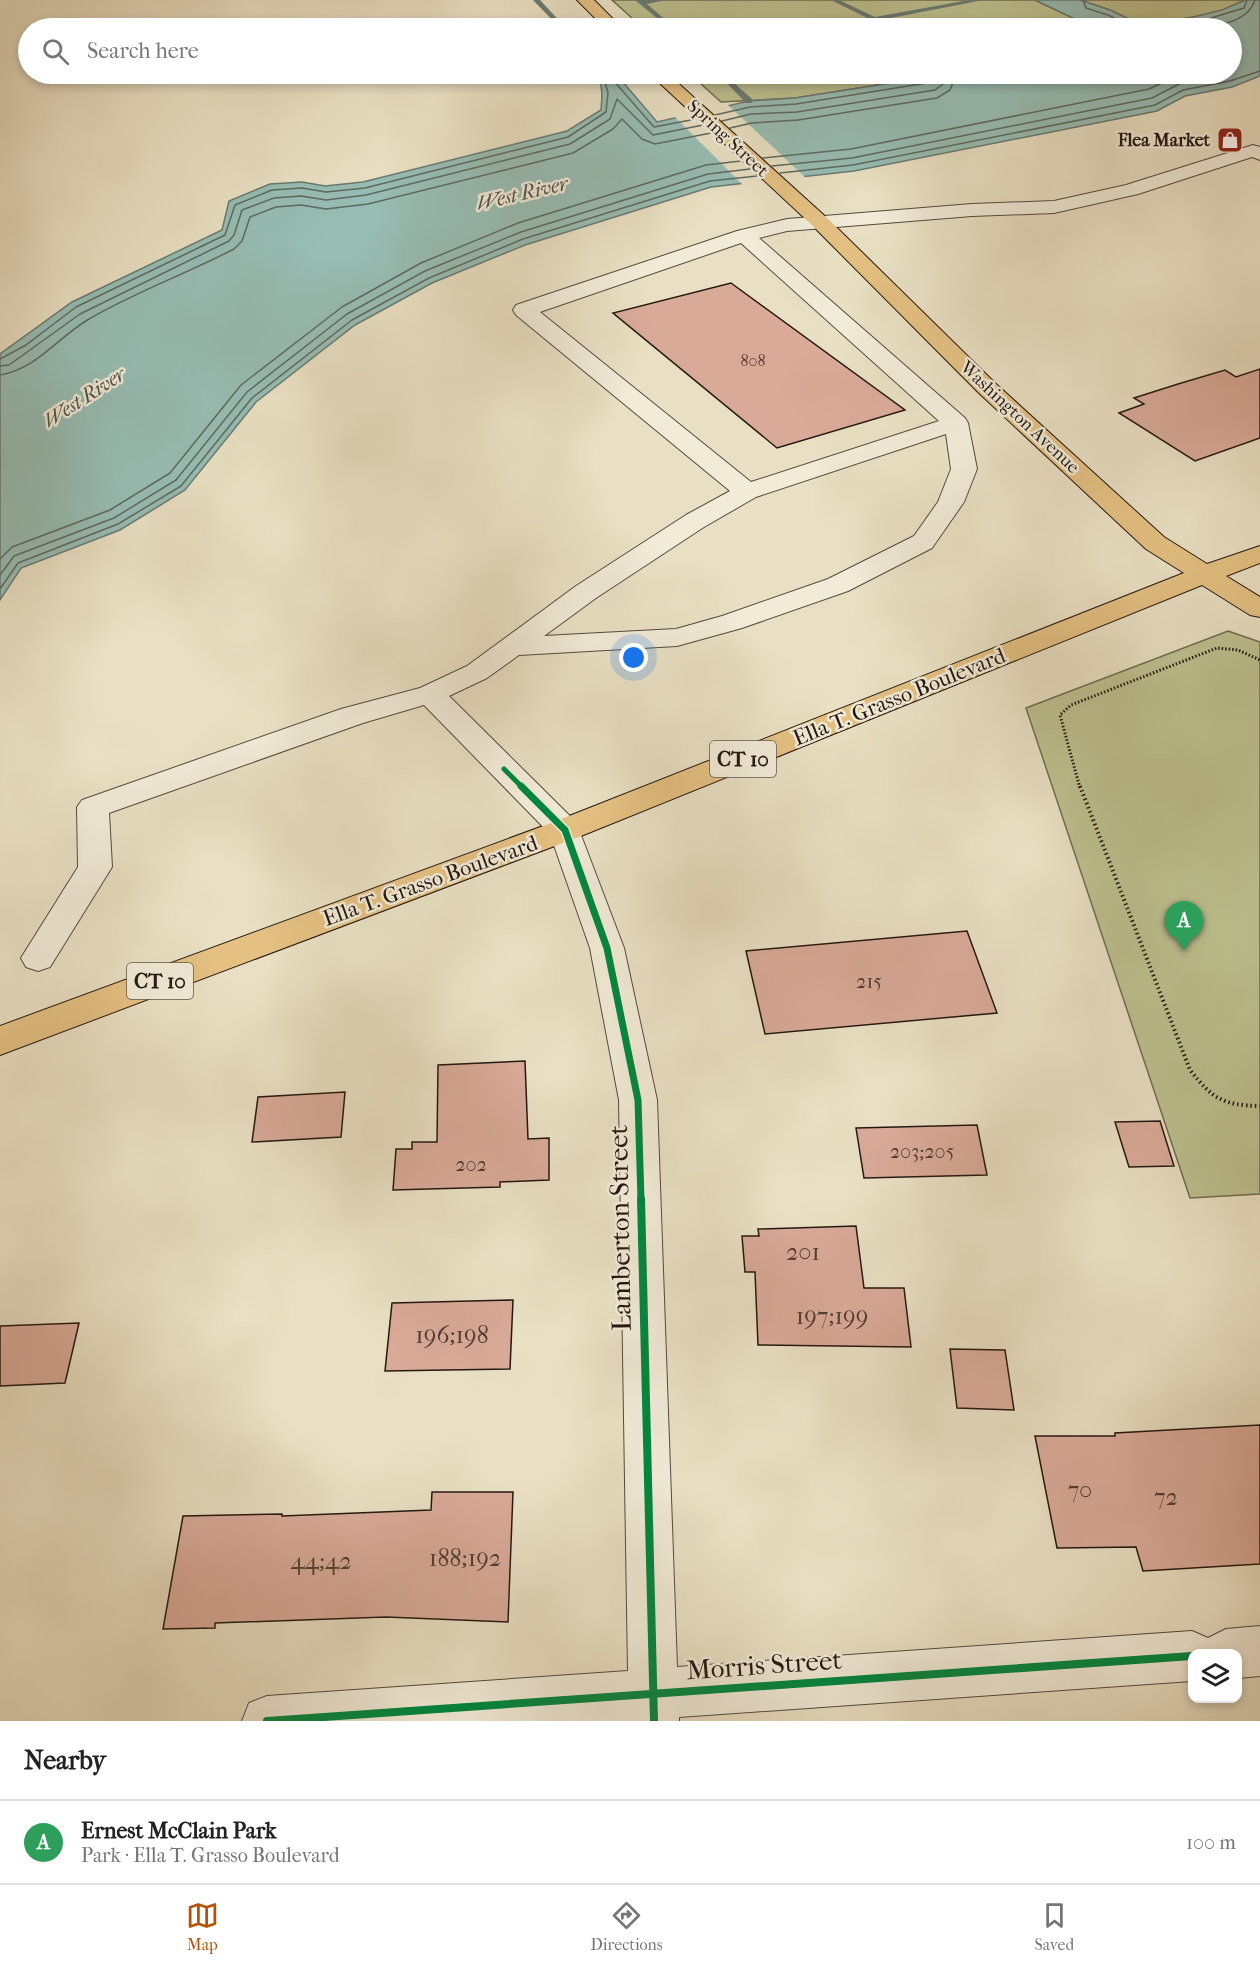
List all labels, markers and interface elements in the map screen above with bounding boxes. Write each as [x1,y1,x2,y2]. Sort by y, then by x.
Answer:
search box [18,18,1242,84]
icon: search [39,35,72,68]
text: Search here [87,38,199,64]
street label: Spring Street [683,95,773,182]
shop icon: Flea Market [1215,125,1245,155]
place label: Flea Market [1117,130,1211,151]
water label: West River [474,171,572,215]
house number: 808 [741,351,765,370]
street label: Washington Avenue [955,356,1084,478]
water label: West River [39,361,131,432]
street label: Ella T. Grasso Boulevard [789,642,1010,751]
your location [619,643,648,672]
road number: CT 10 [710,741,776,777]
street label: Ella T. Grasso Boulevard [319,830,542,932]
pin: A [1164,902,1204,951]
road number: CT 10 [127,963,193,999]
house number: 215 [856,970,882,993]
street label: Lamberton Street [602,1124,638,1331]
house number: 203;205 [890,1140,954,1163]
house number: 202 [455,1153,487,1176]
house number: 201 [786,1238,820,1266]
house number: 197;199 [796,1302,868,1330]
house number: 196;198 [415,1321,489,1349]
house number: 70 [1068,1476,1092,1504]
house number: 72 [1154,1483,1178,1511]
house number: 188;192 [429,1544,501,1572]
house number: 44;42 [290,1547,352,1575]
street label: Morris Street [685,1644,843,1686]
map controls [1188,1649,1242,1703]
button: layers [1188,1649,1242,1703]
text: Nearby [24,1745,106,1776]
text: Ernest McClain Park [81,1818,276,1844]
text: A [37,1831,50,1854]
text: 100 m [1186,1831,1236,1854]
text: Park · Ella T. Grasso Boulevard [81,1844,340,1867]
tab: Map [186,1899,219,1954]
tab: Directions [591,1899,663,1954]
tab: Saved [1034,1899,1074,1954]

